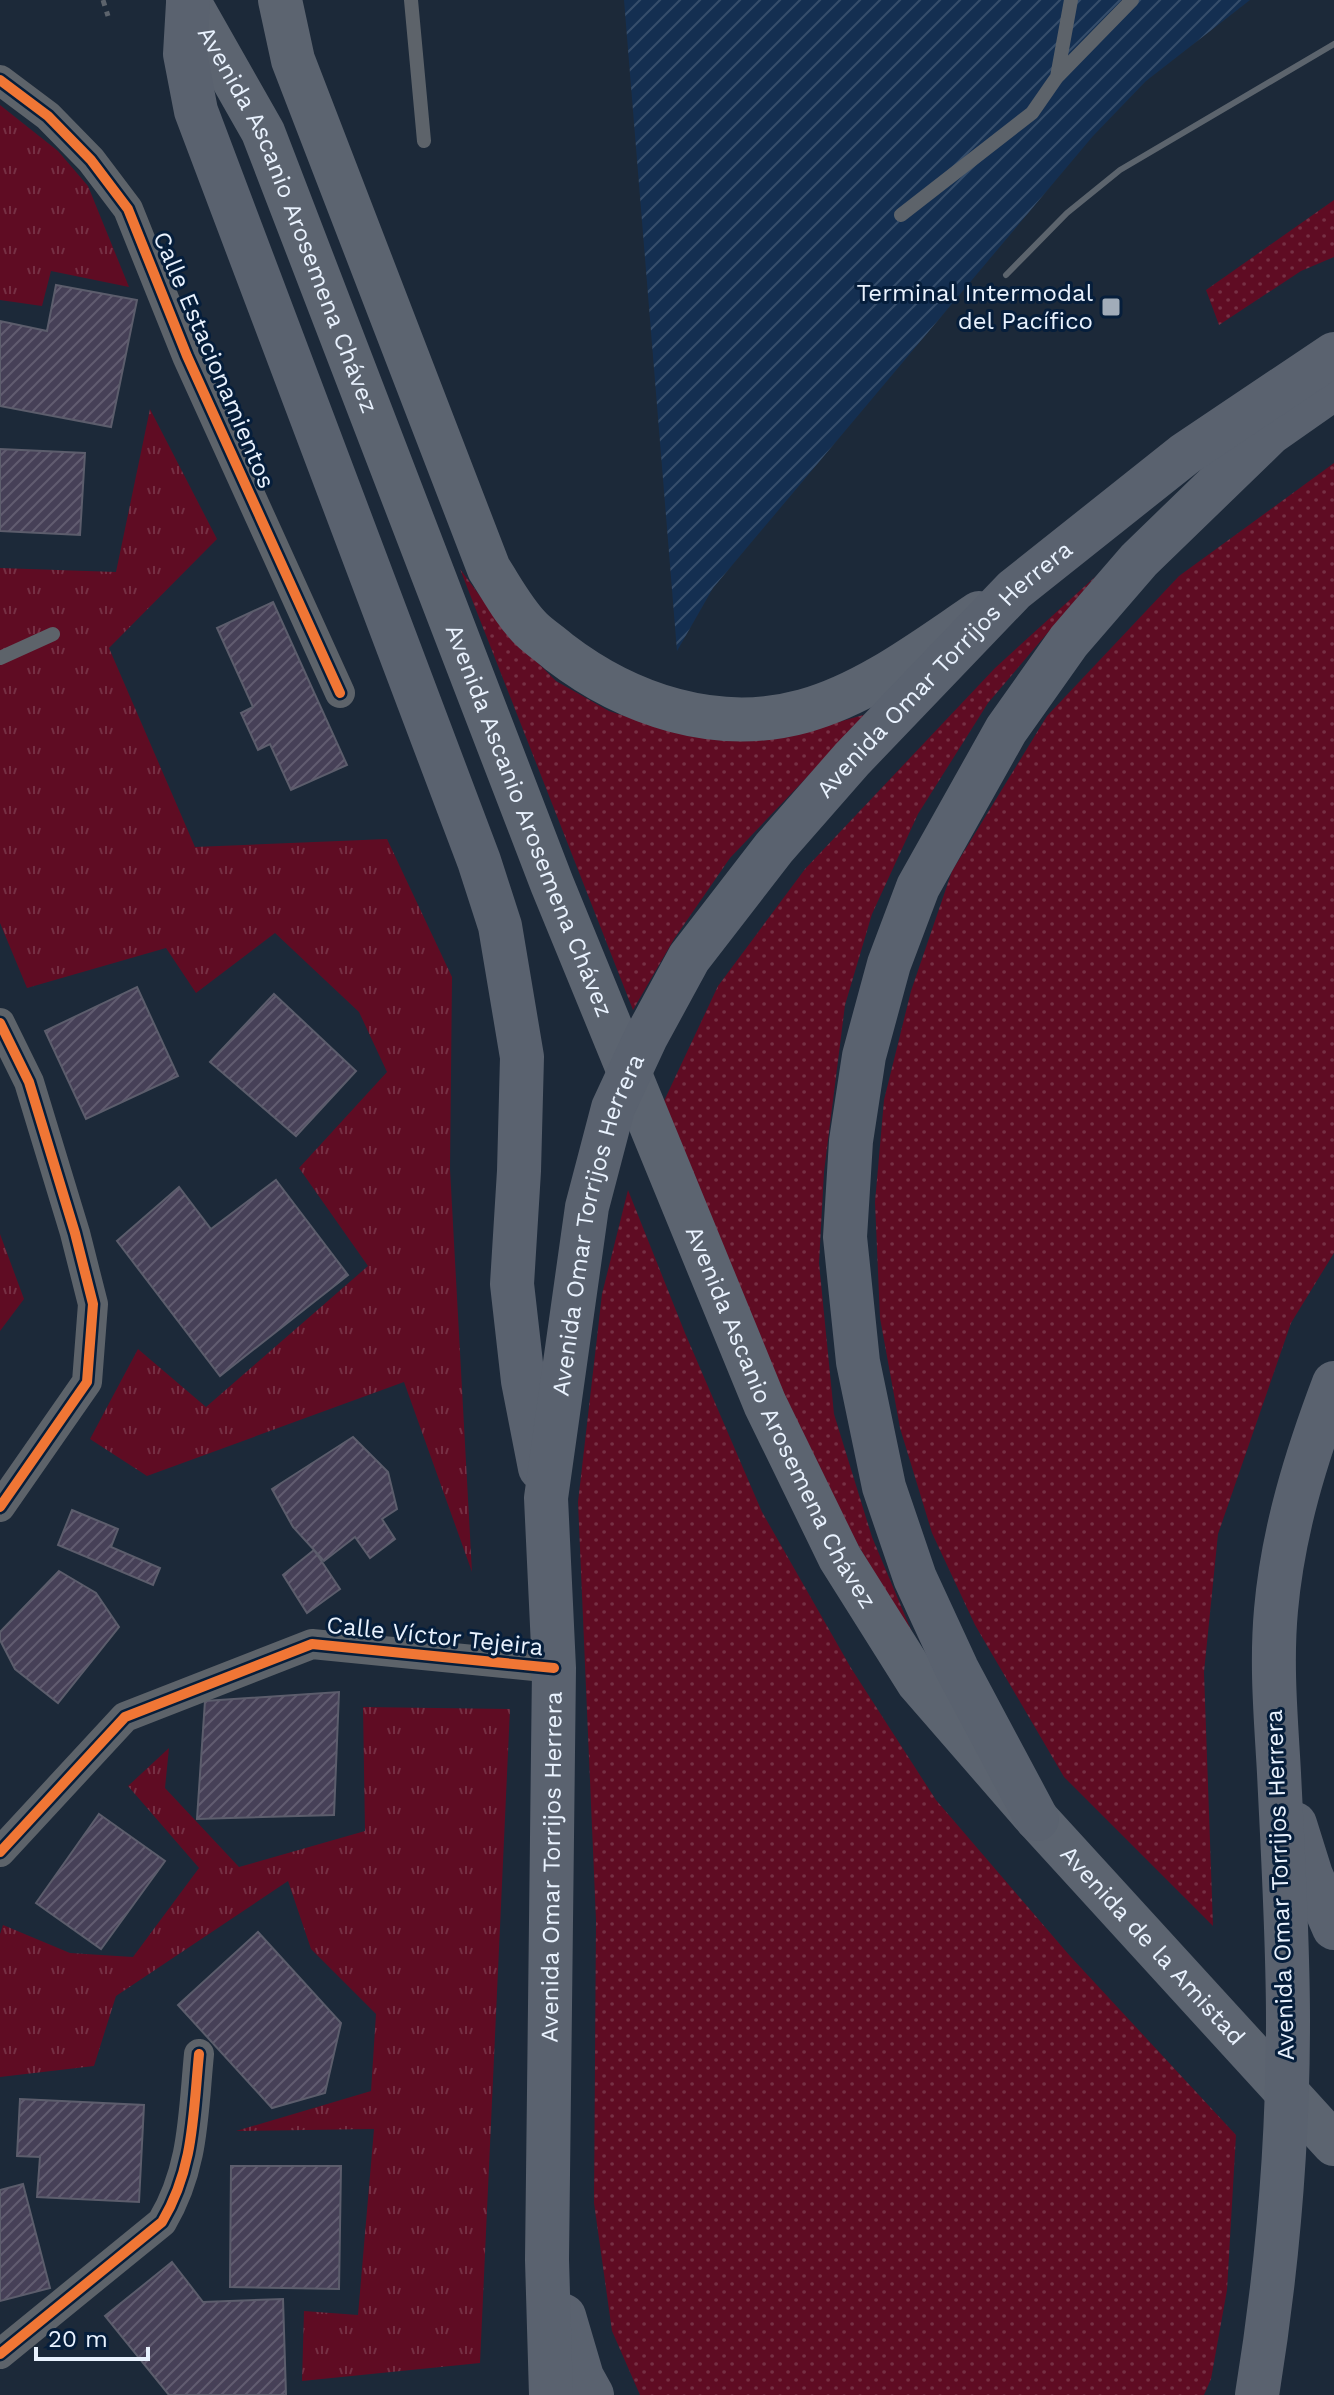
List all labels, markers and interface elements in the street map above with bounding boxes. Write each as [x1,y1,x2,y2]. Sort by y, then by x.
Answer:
street label: Avenida Ascanio Arosemena Chávez [192,21,384,417]
street label: Calle Estacionamientos [147,228,281,492]
place label: Terminal Intermodal del Pacífico [857,279,1094,335]
marker: Terminal Intermodal del Pacífico [1100,296,1122,318]
street label: Avenida Omar Torrijos Herrera [811,535,1078,803]
street label: Avenida Ascanio Arosemena Chávez [440,620,619,1021]
street label: Avenida Omar Torrijos Herrera [547,1049,650,1398]
street label: Avenida Ascanio Arosemena Chávez [680,1222,882,1614]
street label: Calle Víctor Tejeira [325,1611,545,1661]
street label: Avenida Omar Torrijos Herrera [536,1691,568,2043]
street label: Avenida Omar Torrijos Herrera [1260,1709,1300,2061]
street label: Avenida de la Amistad [1055,1840,1251,2051]
scale bar [36,2311,148,2361]
text: 20 m [48,2325,108,2353]

